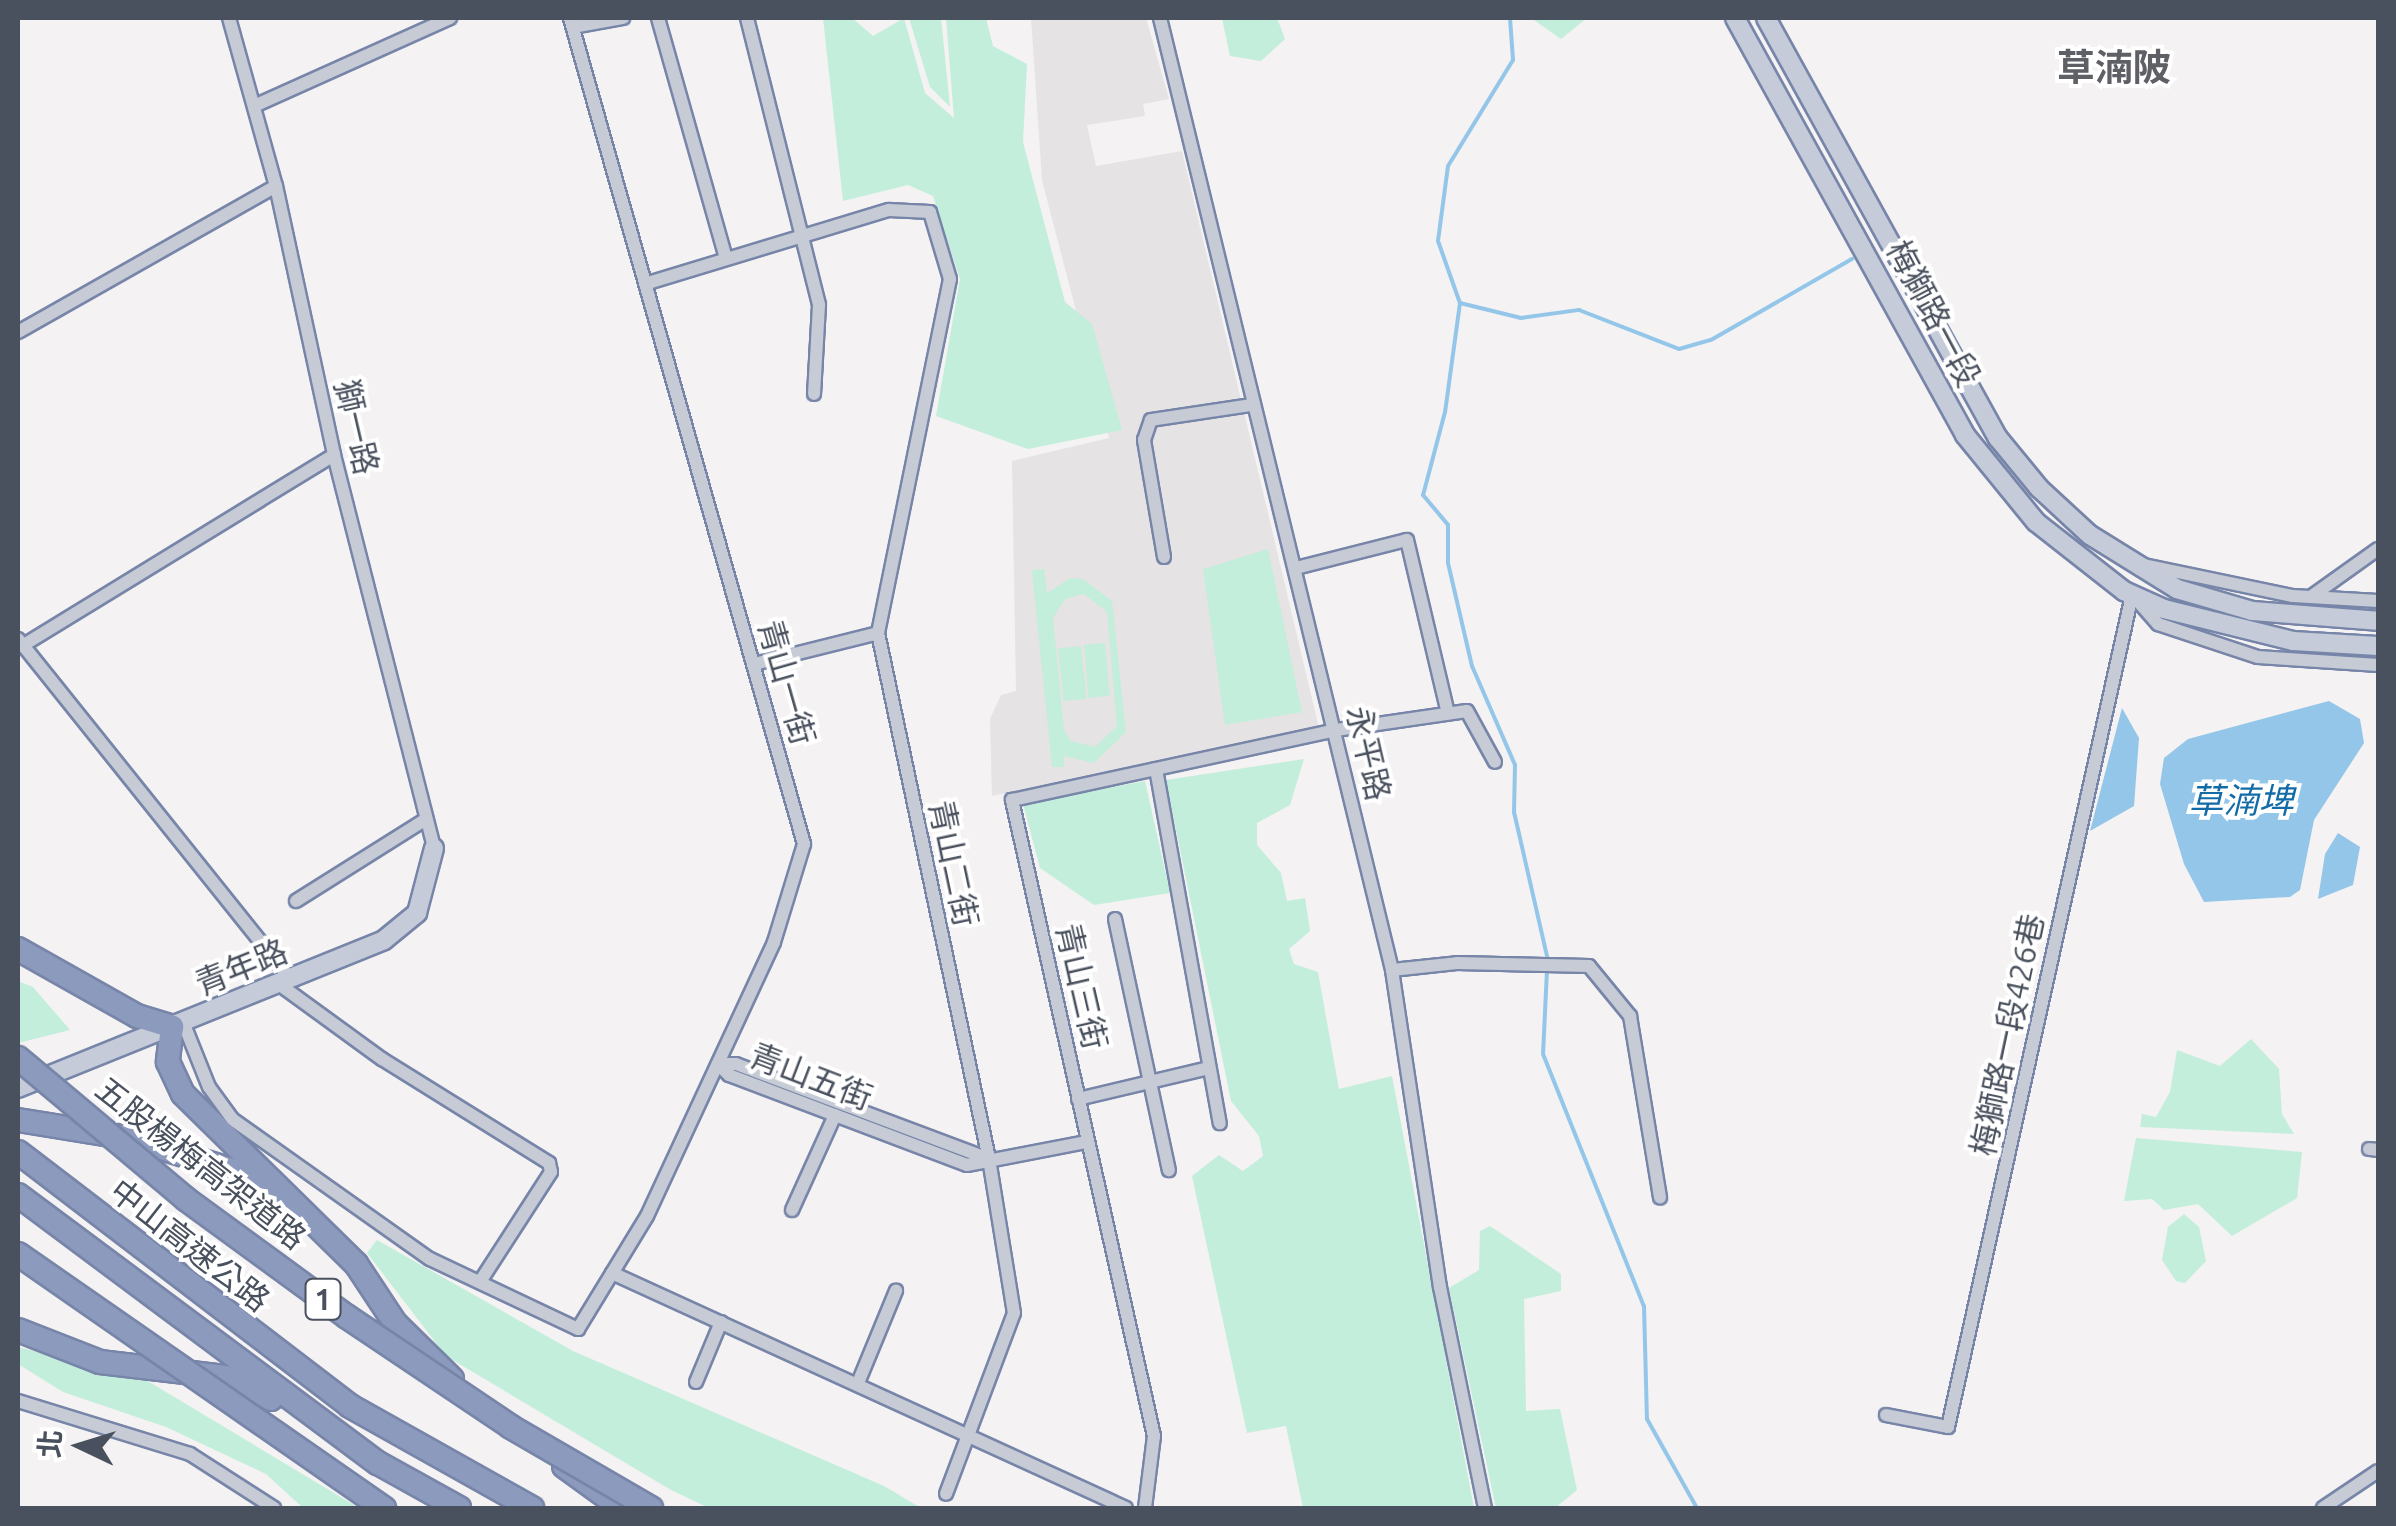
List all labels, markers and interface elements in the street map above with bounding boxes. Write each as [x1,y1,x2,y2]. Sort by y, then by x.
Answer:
district label: 草湳陂 [2057,45,2171,91]
street label: 梅獅路一段 [1879,233,1989,393]
street label: 獅一路 [327,376,387,478]
street label: 青山一街 [751,615,823,749]
street label: 永平路 [1339,702,1399,804]
water label: 草湳埤 [2189,779,2293,821]
street label: 青山二街 [922,796,986,930]
street label: 梅獅路一段426巷 [1963,911,2051,1159]
street label: 青山三街 [1049,919,1115,1053]
street label: 青年路 [189,931,293,1003]
street label: 青山五街 [744,1035,878,1117]
street label: 五股楊梅高架道路 [88,1069,314,1257]
street label: 中山高速公路 [103,1171,277,1319]
road number: 1 [303,1274,343,1324]
north arrow [30,1396,130,1496]
text: 北 [33,1429,66,1459]

